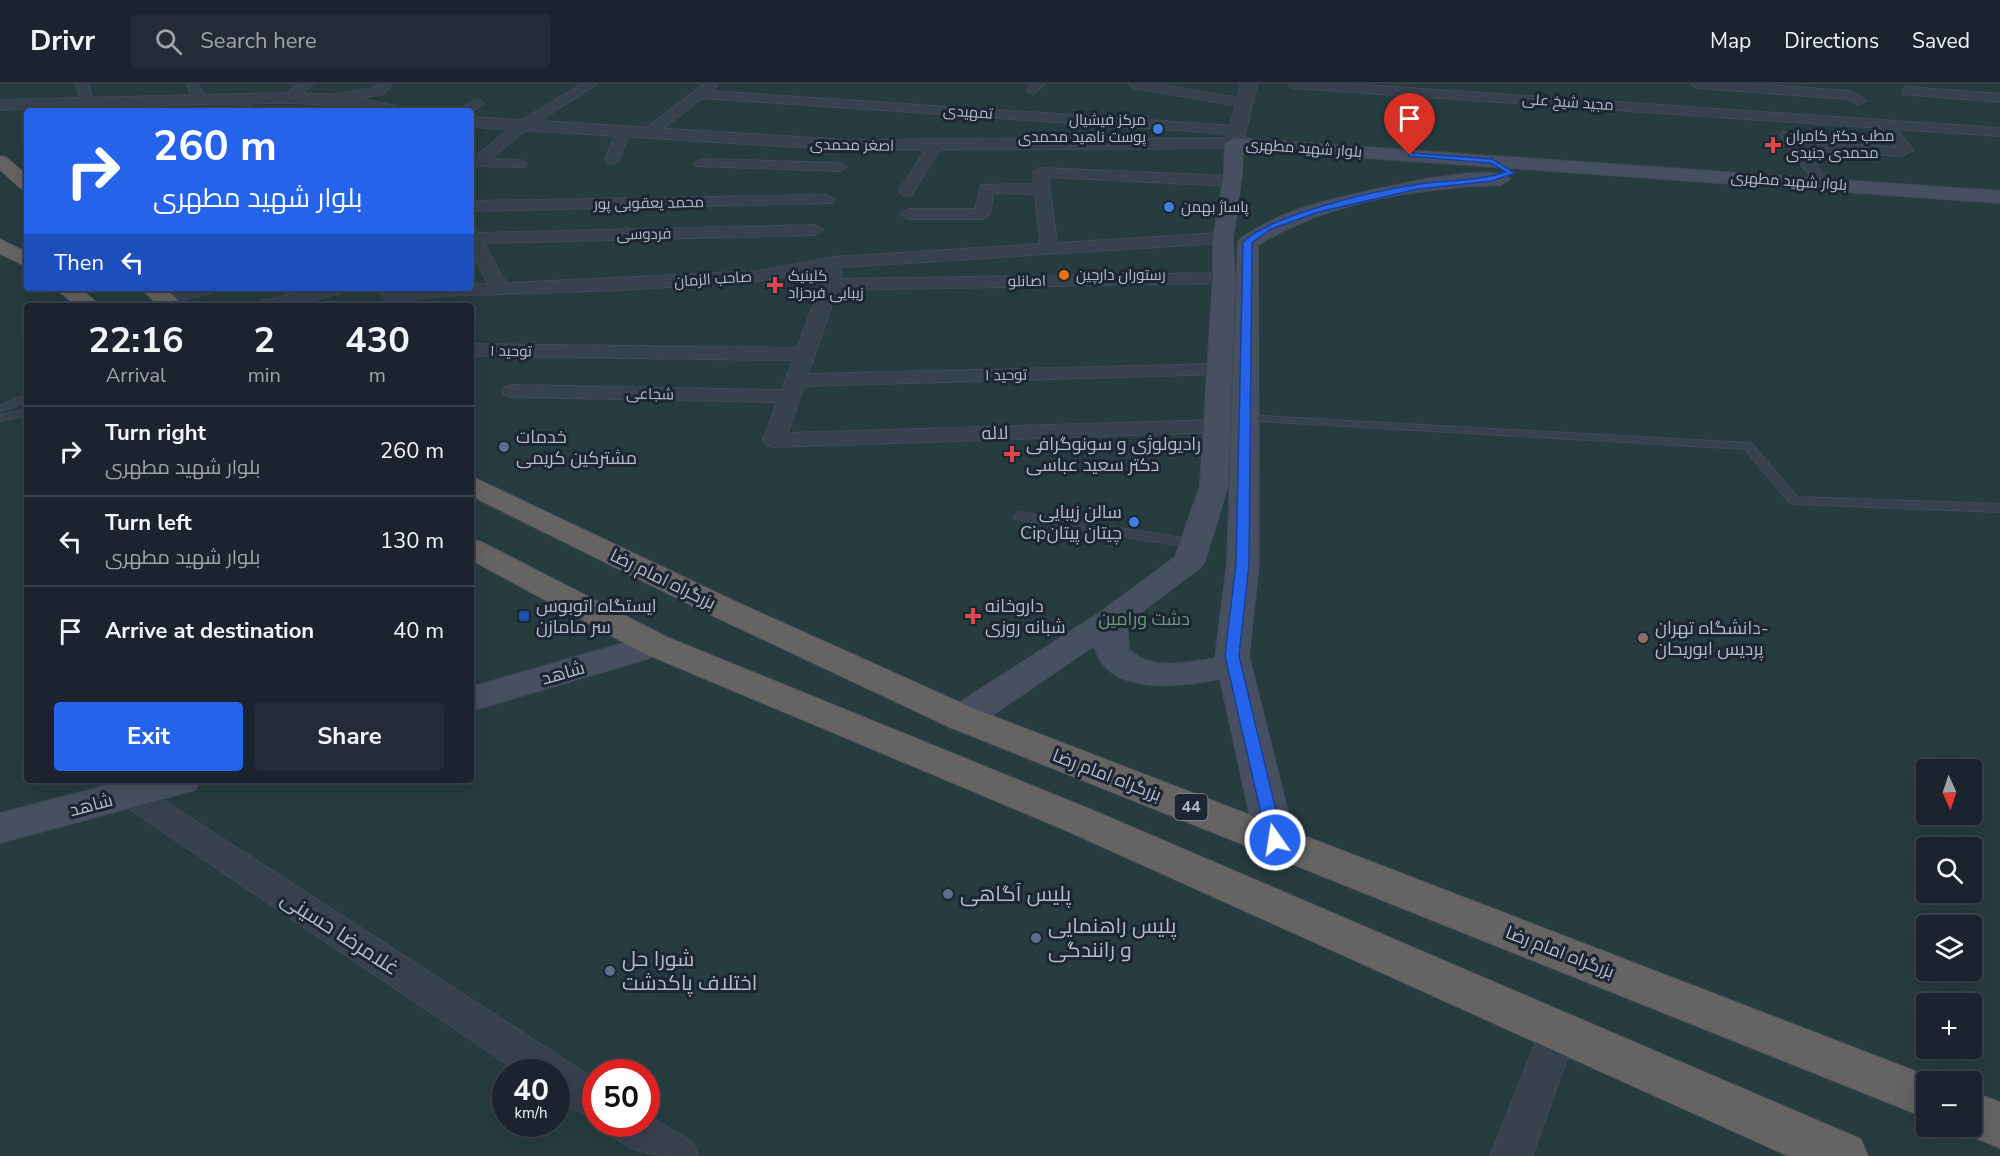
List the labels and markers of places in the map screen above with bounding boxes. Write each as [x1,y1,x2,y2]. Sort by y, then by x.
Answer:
pin [1384,93,1435,155]
place label: مرکز فیشیال پوست ناهید محمدی [1018,110,1146,147]
marker: مرکز فیشیال پوست ناهید محمدی [1151,122,1165,136]
place label: مطب دکتر کامران محمدی جنیدی [1786,126,1894,163]
marker: مطب دکتر کامران محمدی جنیدی [1764,136,1782,154]
place label: پاساژ بهمن [1181,197,1249,217]
marker: پاساژ بهمن [1162,200,1176,214]
place label: رستوران دارچین [1076,265,1166,285]
place label: کلینیک زیبایی فرحزاد [788,266,864,303]
marker: رستوران دارچین [1057,268,1071,282]
marker: کلینیک زیبایی فرحزاد [766,276,784,294]
place label: خدمات مشترکین کریمی [516,425,637,470]
place label: رادیولوژی و سونوگرافی دکتر سعید عباسی [1026,432,1201,477]
marker: خدمات مشترکین کریمی [497,440,511,454]
marker: رادیولوژی و سونوگرافی دکتر سعید عباسی [1003,445,1021,463]
place label: سالن زیبایی Cipچیتان پیتان [1020,500,1122,545]
marker: سالن زیبایی Cipچیتان پیتان [1127,515,1141,529]
place label: ایستگاه اتوبوس سر مامازن [536,594,657,639]
place label: داروخانه شبانه روزی [985,594,1066,639]
marker: ایستگاه اتوبوس سر مامازن [517,609,531,623]
marker: داروخانه شبانه روزی [966,609,980,623]
place label: دانشگاه تهران- پردیس ابوریحان [1655,616,1769,661]
marker: دانشگاه تهران- پردیس ابوریحان [1636,631,1650,645]
place label: پلیس آگاهی [960,880,1072,908]
marker: پلیس آگاهی [941,887,955,901]
place label: پلیس راهنمایی و رانندگی [1048,912,1177,964]
marker: پلیس راهنمایی و رانندگی [1029,931,1043,945]
place label: شورا حل اختلاف پاکدشت [622,945,757,997]
marker: شورا حل اختلاف پاکدشت [603,964,617,978]

